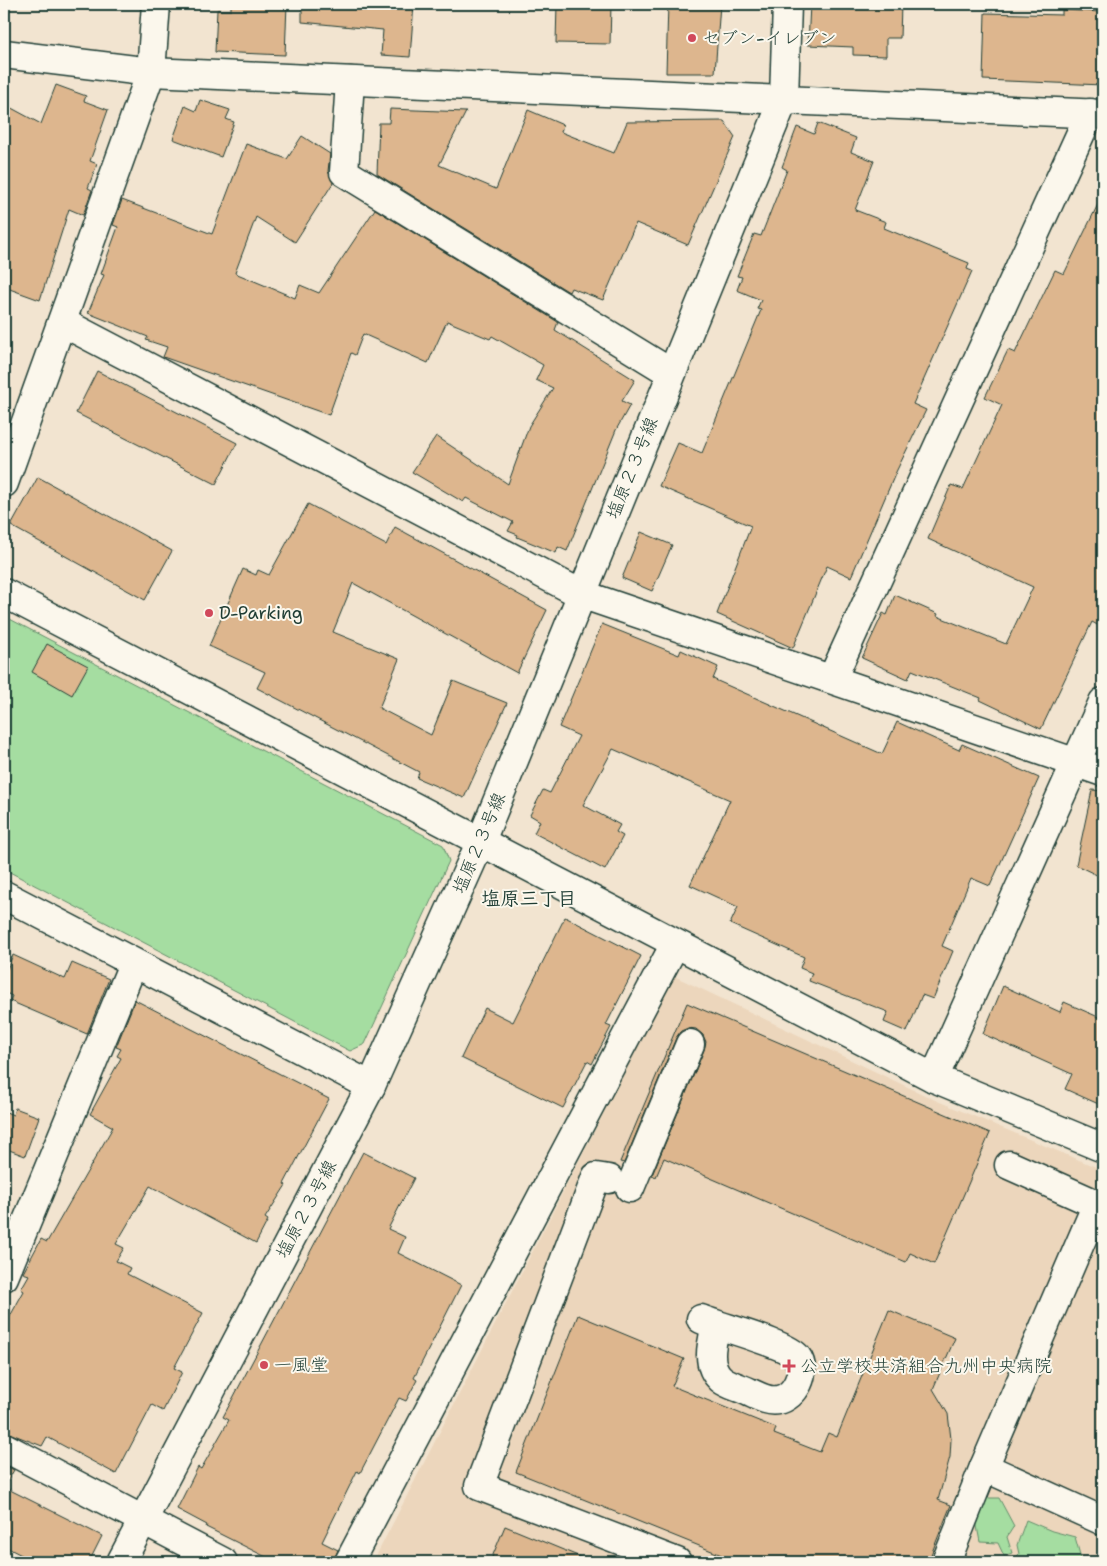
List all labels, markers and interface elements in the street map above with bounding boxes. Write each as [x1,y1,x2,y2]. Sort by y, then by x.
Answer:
place label: セブン-イレブン [702,26,837,50]
marker: セブン-イレブン [686,32,698,44]
street label: 塩原２３号線 [601,413,663,523]
place label: D-Parking [219,601,303,625]
marker: D-Parking [203,607,215,619]
street label: 塩原２３号線 [447,789,511,897]
district label: 塩原三丁目 [481,886,577,911]
street label: 塩原２３号線 [270,1156,342,1262]
place label: 一風堂 [274,1353,328,1377]
place label: 公立学校共済組合九州中央病院 [800,1354,1052,1378]
marker: 一風堂 [258,1359,270,1371]
marker: 公立学校共済組合九州中央病院 [782,1359,796,1373]

